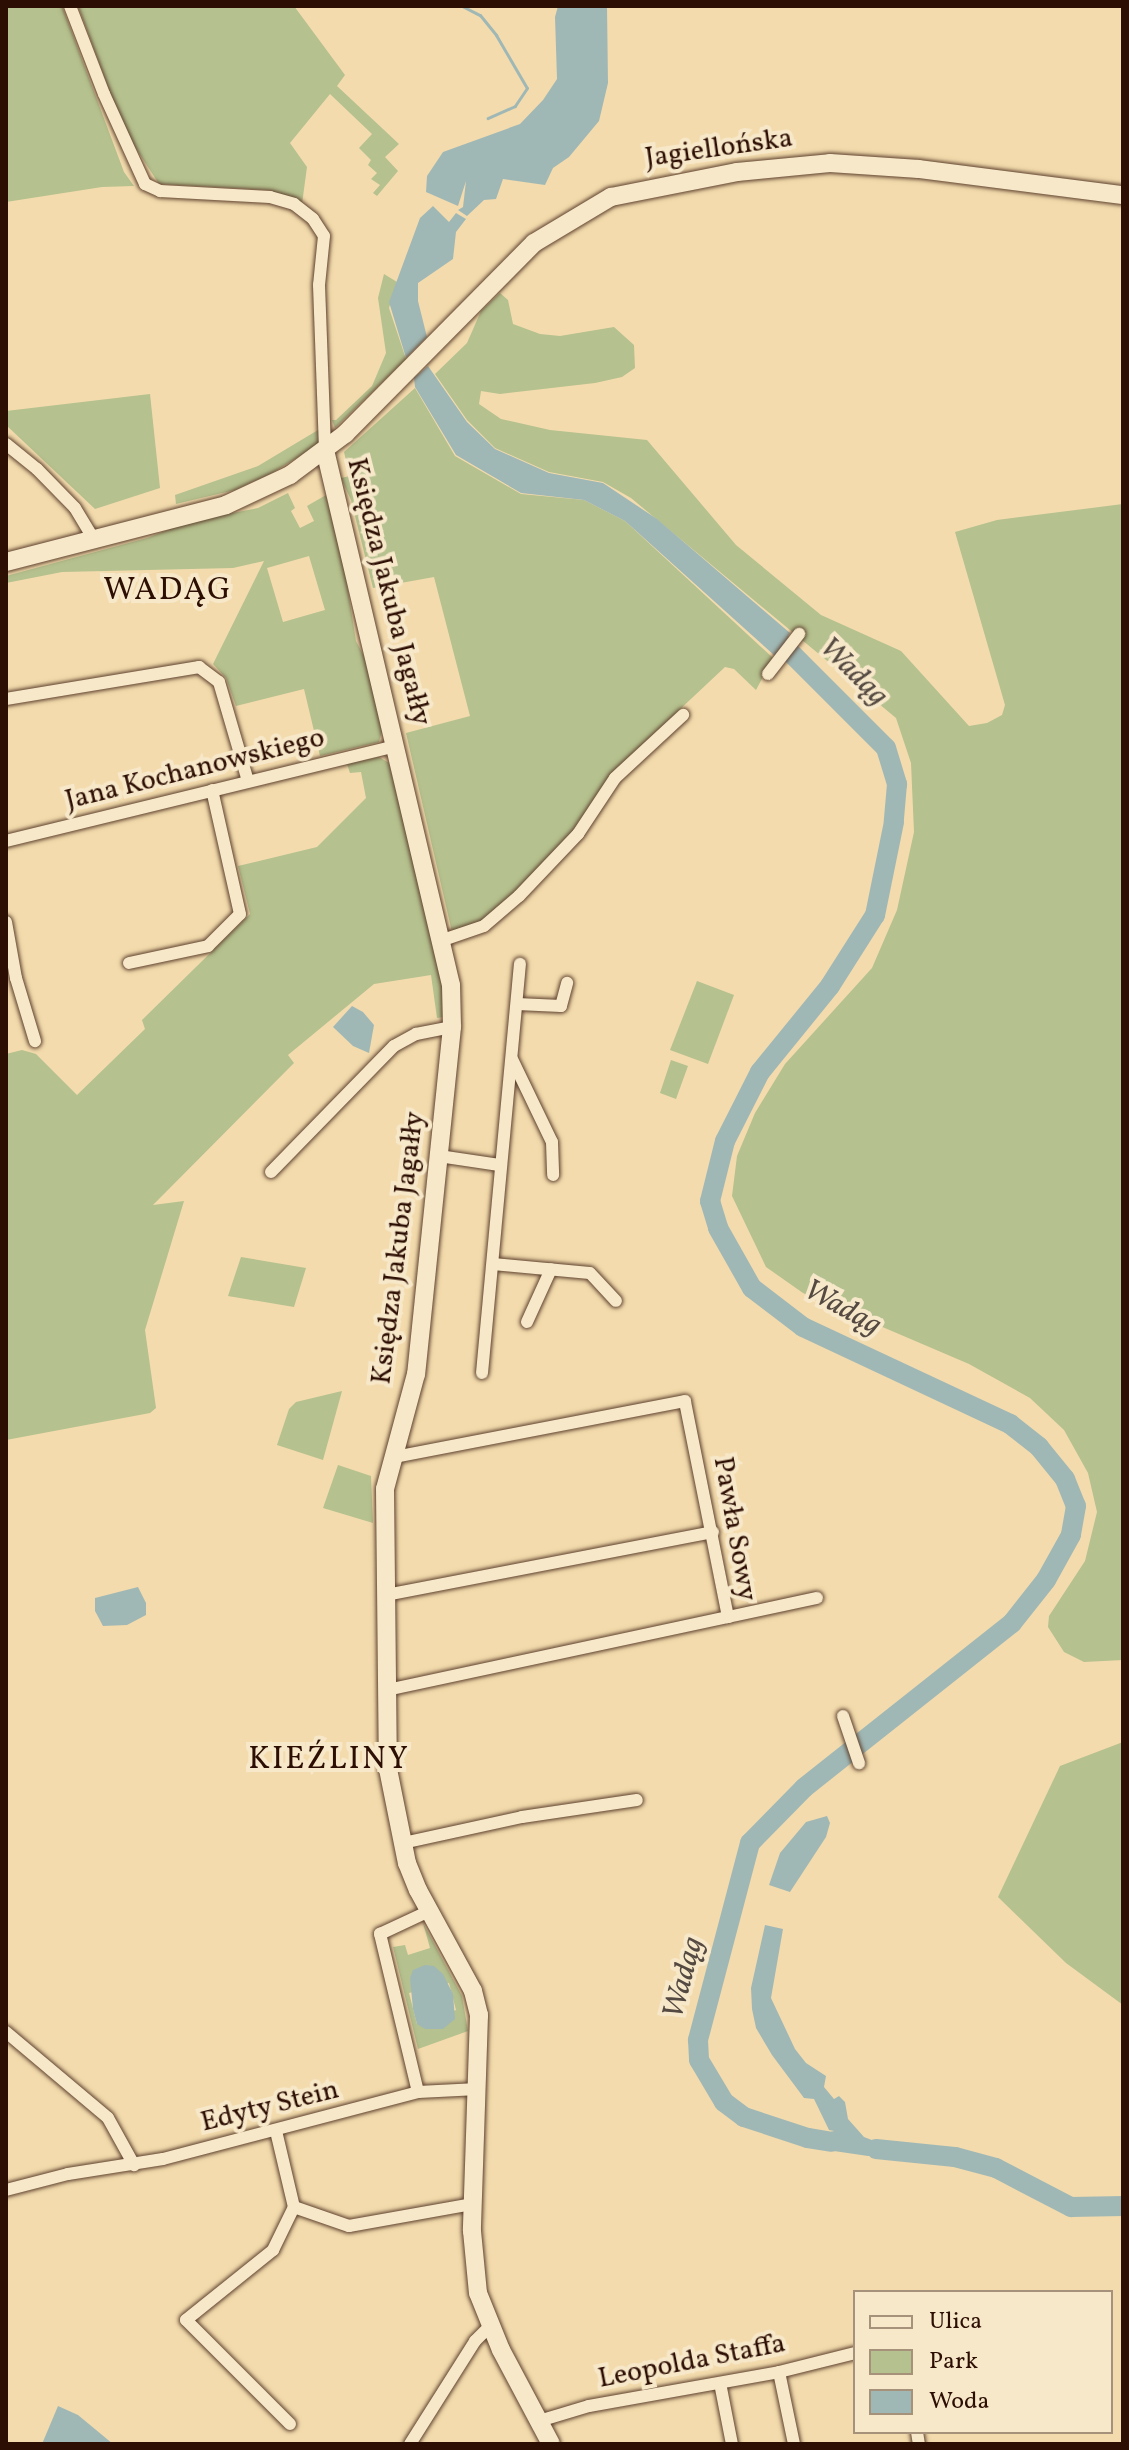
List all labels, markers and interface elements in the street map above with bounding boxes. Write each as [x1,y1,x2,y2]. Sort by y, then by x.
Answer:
street label: Jagiellońska [643,122,795,176]
street label: Księdza Jakuba Jagałły [339,455,437,729]
district label: WADĄG [103,572,233,610]
water label: Wadąg [811,630,895,714]
street label: Jana Kochanowskiego [62,722,328,818]
street label: Księdza Jakuba Jagałły [366,1110,432,1386]
water label: Wadąg [797,1272,887,1344]
street label: Pawła Sowy [705,1454,763,1604]
district label: KIEŹLINY [248,1741,410,1779]
water label: Wadąg [656,1933,712,2023]
street label: Edyty Stein [197,2074,343,2140]
legend [853,2290,1113,2434]
text: Ulica [929,2305,982,2339]
street label: Leopolda Staffa [596,2327,788,2397]
text: Park [929,2345,978,2379]
text: Woda [929,2385,989,2419]

